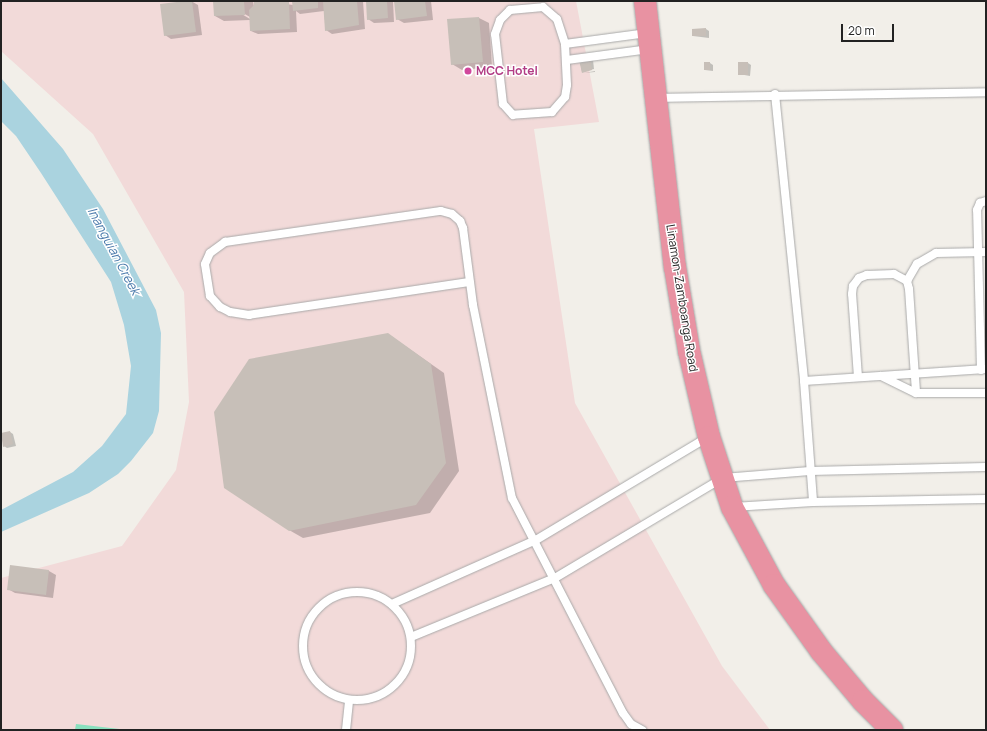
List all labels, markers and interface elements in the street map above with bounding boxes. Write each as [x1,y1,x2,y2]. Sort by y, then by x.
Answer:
scale bar [843,16,896,42]
text: 20 m [848,22,875,39]
place label: MCC Hotel [476,64,538,78]
marker: MCC Hotel [463,66,473,76]
water label: Inanguian Creek [84,204,144,298]
street label: Linamon-Zamboanga Road [663,223,701,373]

